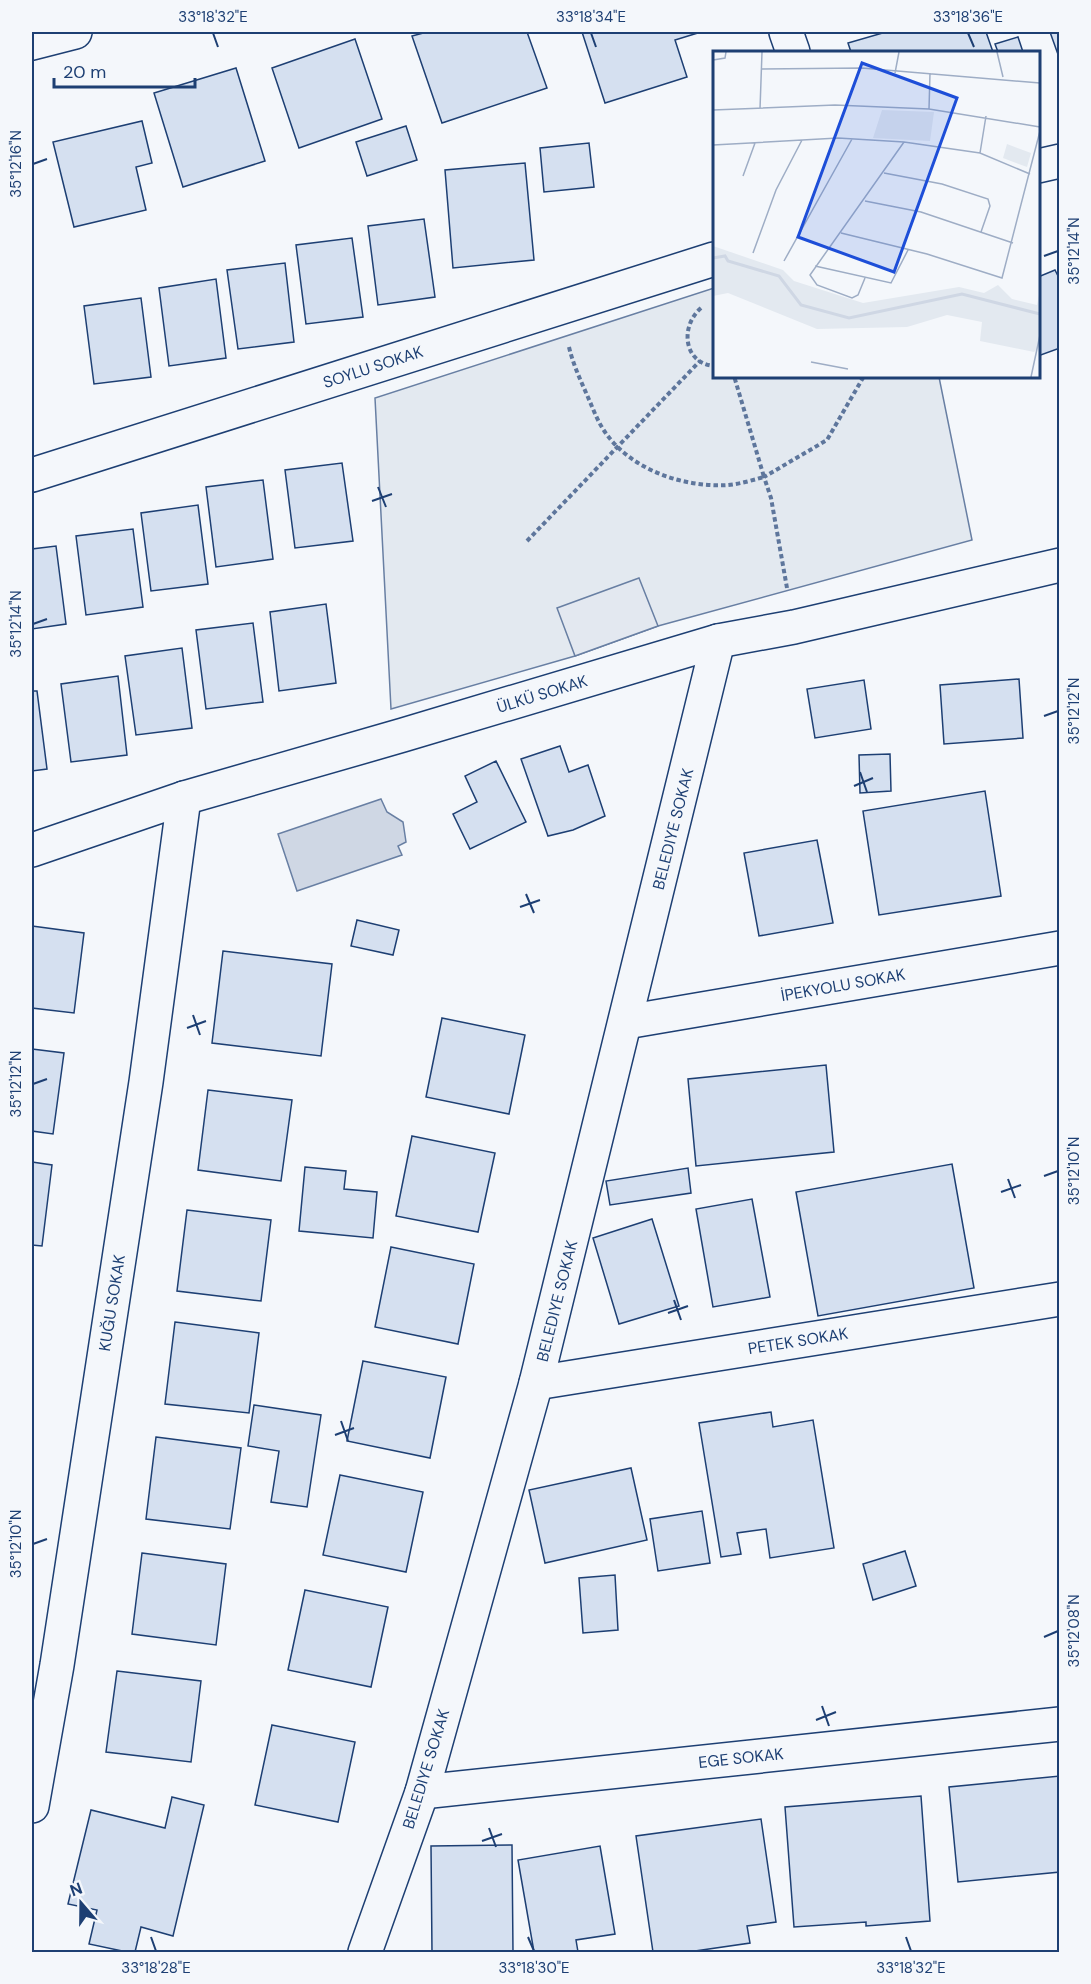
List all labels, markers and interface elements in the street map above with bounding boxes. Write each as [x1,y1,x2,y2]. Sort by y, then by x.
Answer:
text: 33°18'32"E [178,7,248,27]
text: 33°18'34"E [556,7,626,27]
text: 33°18'36"E [933,7,1003,27]
scale bar [54,51,195,89]
inset map [713,51,1040,378]
text: 20 m [63,60,106,84]
text: 35°12'16"N [6,130,26,198]
text: 35°12'14"N [1064,217,1084,285]
street label: SOYLU SOKAK [320,341,426,393]
text: 35°12'14"N [6,590,26,658]
street label: ÜLKÜ SOKAK [494,670,590,718]
text: 35°12'12"N [1064,678,1084,744]
street label: BELEDIYE SOKAK [648,766,698,892]
street label: İPEKYOLU SOKAK [779,964,907,1006]
text: 35°12'12"N [6,1051,26,1117]
text: 35°12'10"N [1064,1137,1084,1205]
street label: BELEDIYE SOKAK [532,1238,582,1364]
street label: KUĞU SOKAK [94,1253,130,1353]
street label: PETEK SOKAK [747,1323,849,1359]
text: 35°12'10"N [6,1510,26,1578]
text: 35°12'08"N [1064,1595,1084,1667]
street label: BELEDIYE SOKAK [398,1706,454,1832]
street label: EGE SOKAK [697,1743,785,1773]
north arrow [51,1873,111,1933]
text: N [67,1878,85,1901]
text: 33°18'28"E [121,1958,191,1978]
text: 33°18'30"E [498,1958,570,1978]
text: 33°18'32"E [876,1958,946,1978]

